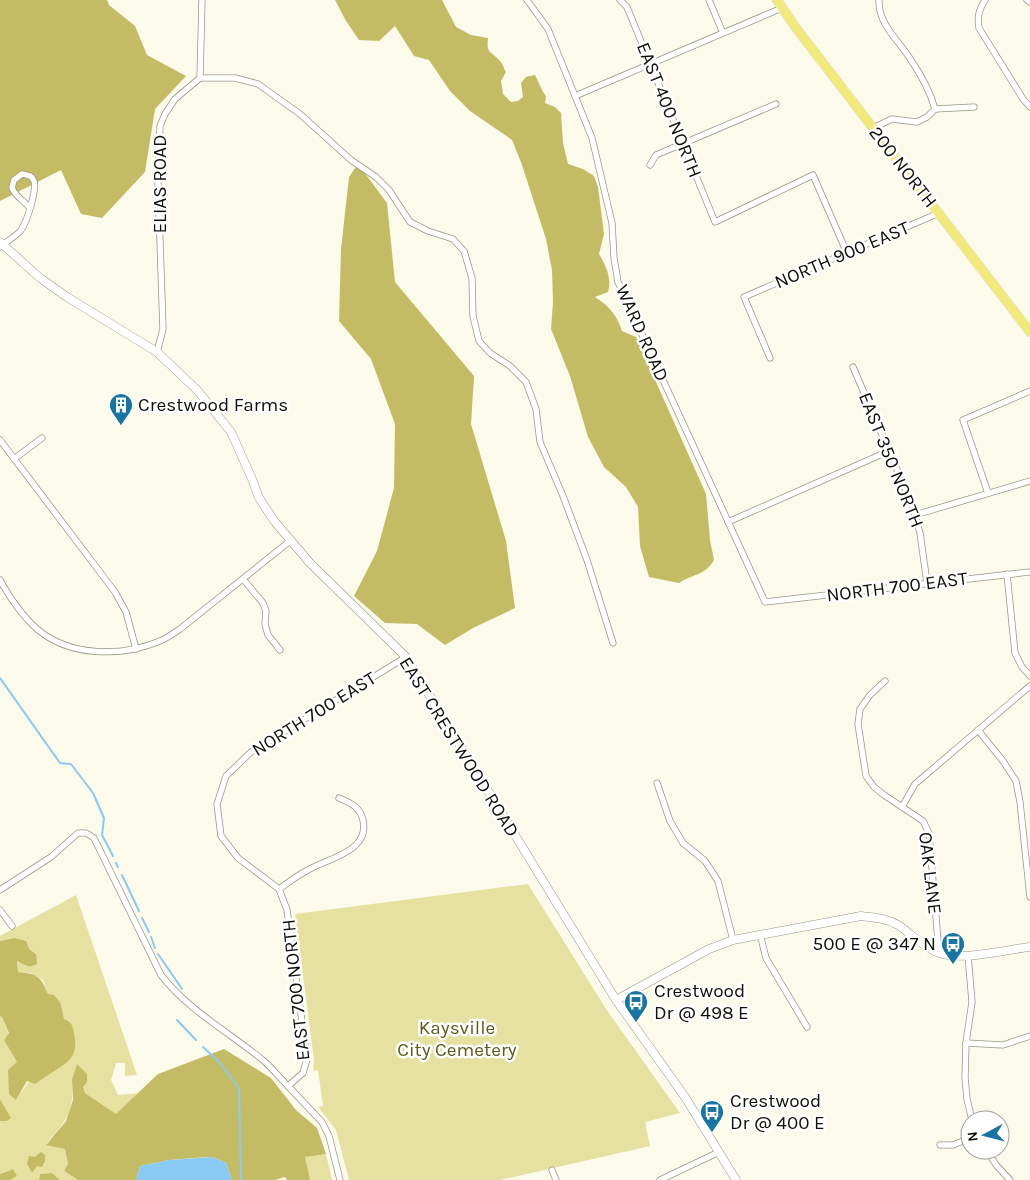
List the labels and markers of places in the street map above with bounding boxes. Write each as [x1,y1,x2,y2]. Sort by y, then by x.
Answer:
building icon: Crestwood Farms [108,392,134,426]
place label: Crestwood Farms [138,394,288,416]
bus stop icon: 500 E @ 347 N [940,931,966,965]
place label: 500 E @ 347 N [812,933,936,955]
place label: Crestwood Dr @ 498 E [654,980,749,1024]
bus stop icon: Crestwood Dr @ 498 E [623,989,649,1023]
place label: Crestwood Dr @ 400 E [730,1090,825,1134]
bus stop icon: Crestwood Dr @ 400 E [699,1099,725,1133]

